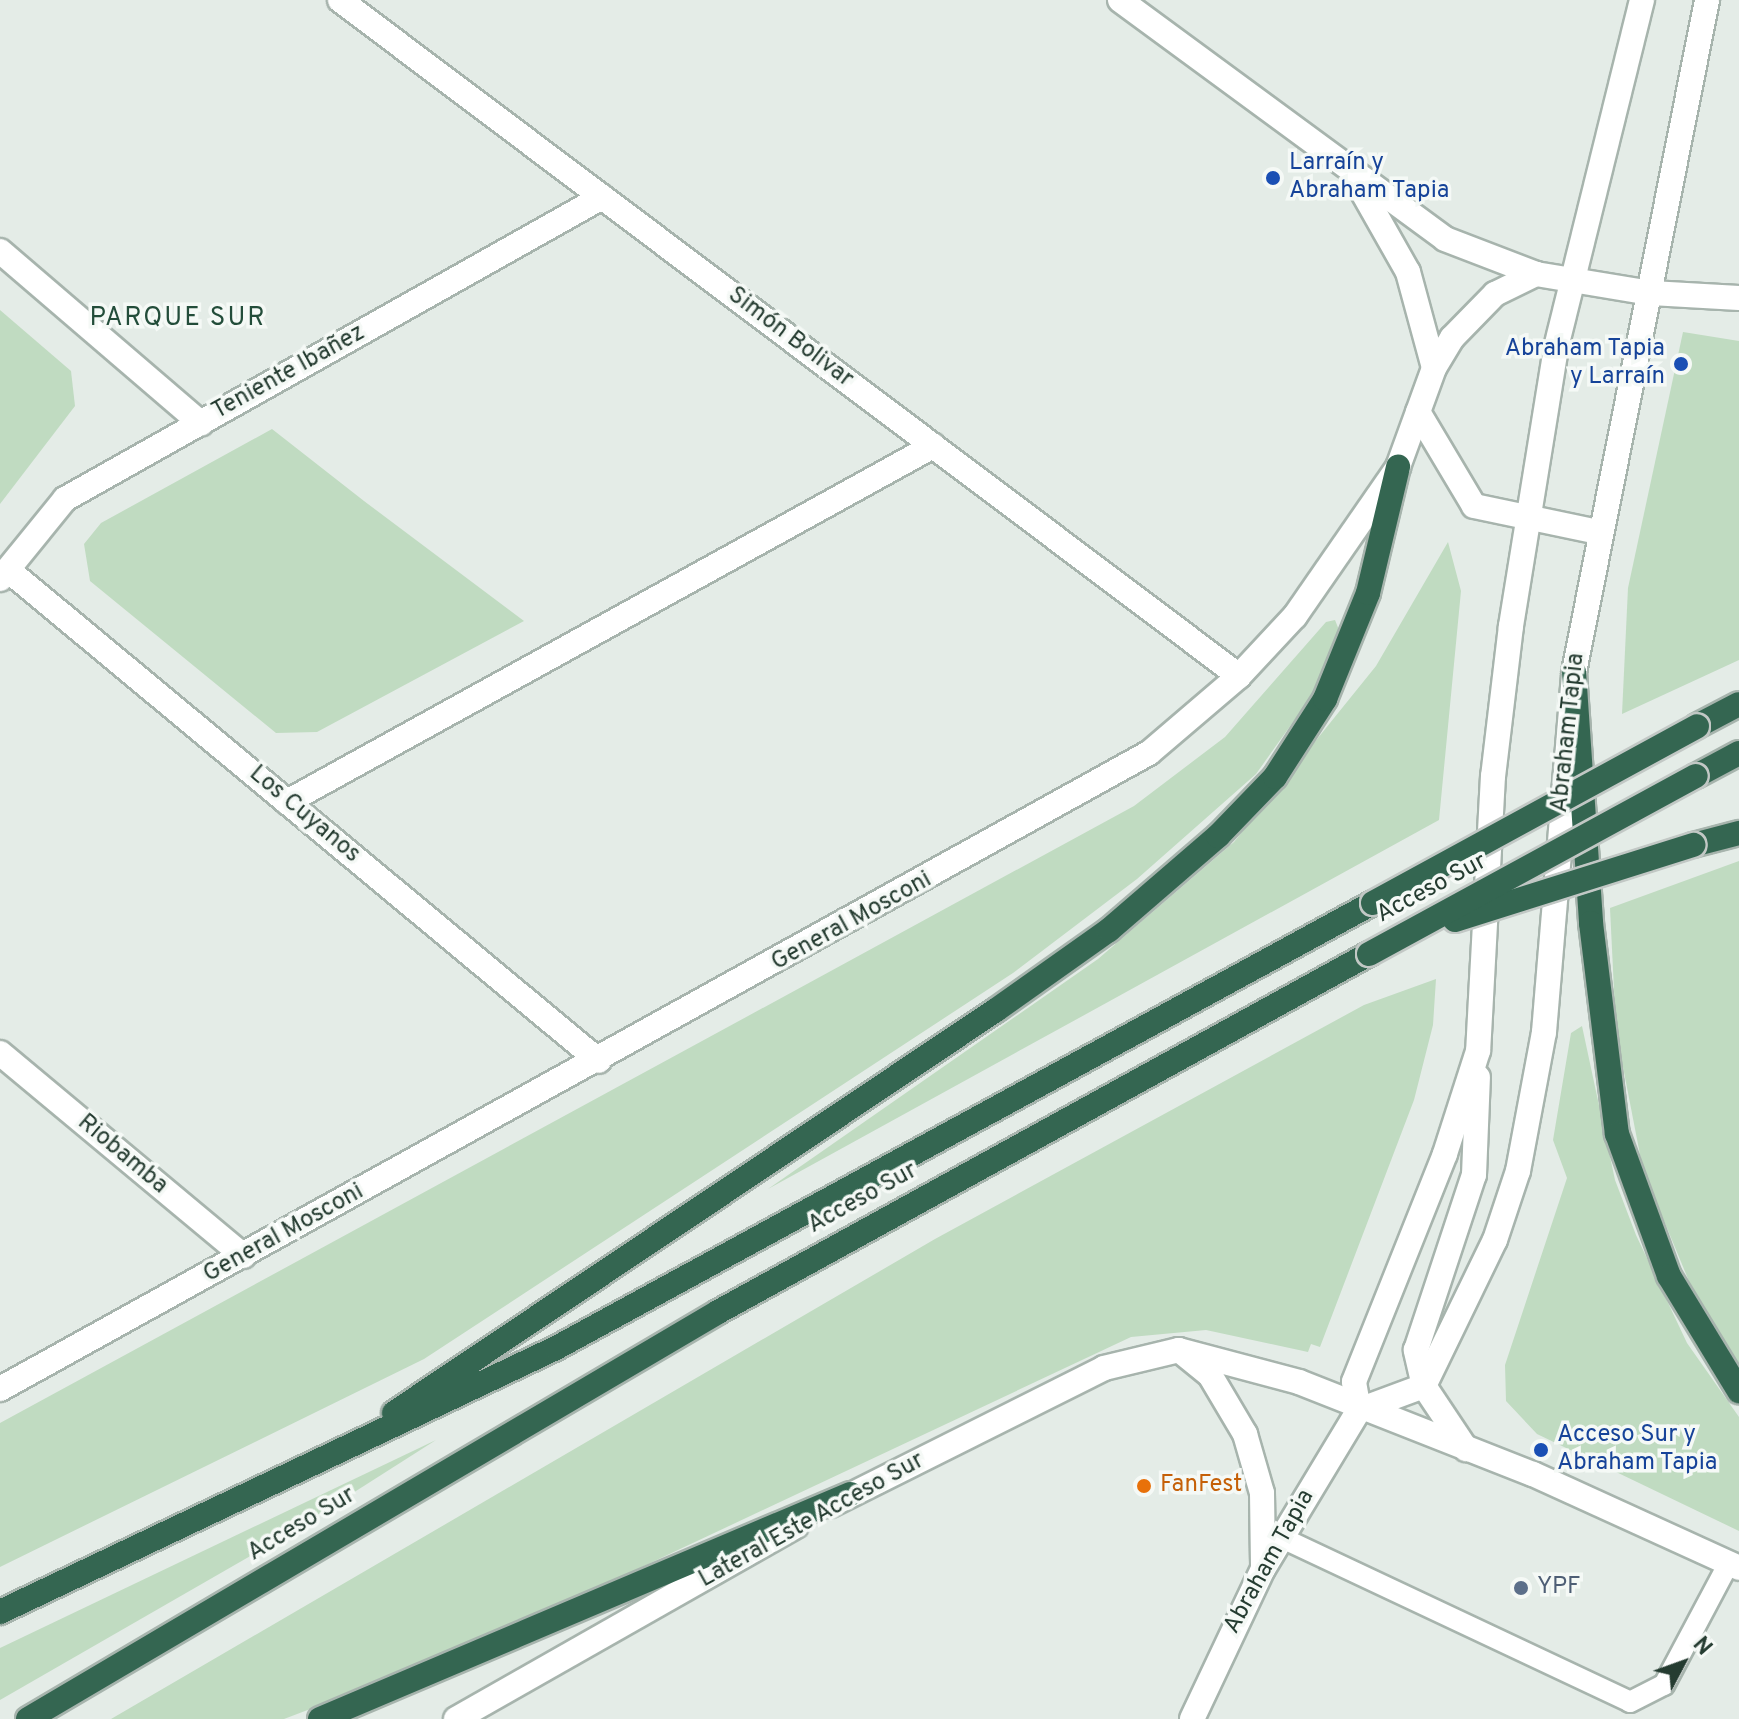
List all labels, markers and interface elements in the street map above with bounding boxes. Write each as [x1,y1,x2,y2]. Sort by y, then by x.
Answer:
place label: Larraín y Abraham Tapia [1289,150,1450,206]
marker: Larraín y Abraham Tapia [1264,169,1282,187]
street label: Simón Bolivar [722,282,858,394]
district label: PARQUE SUR [89,303,267,335]
street label: Teniente Ibañez [208,319,370,427]
place label: Abraham Tapia y Larraín [1504,336,1665,392]
marker: Abraham Tapia y Larraín [1672,355,1690,373]
street label: Abraham Tapia [1546,651,1592,815]
street label: Los Cuyanos [243,760,365,870]
street label: Acceso Sur [1372,848,1492,930]
street label: General Mosconi [767,866,937,978]
street label: Riobamba [71,1109,173,1201]
street label: Acceso Sur [803,1157,923,1241]
street label: General Mosconi [199,1178,369,1290]
place label: Acceso Sur y Abraham Tapia [1557,1422,1718,1478]
marker: Acceso Sur y Abraham Tapia [1532,1441,1550,1459]
street label: Lateral Este Acceso Sur [694,1447,930,1595]
place label: FanFest [1160,1472,1242,1500]
marker: FanFest [1135,1477,1153,1495]
street label: Acceso Sur [243,1482,361,1568]
street label: Abraham Tapia [1218,1484,1322,1640]
place label: YPF [1537,1574,1581,1602]
marker: YPF [1512,1579,1530,1597]
north arrow [1643,1623,1723,1703]
text: N [1686,1632,1717,1662]

